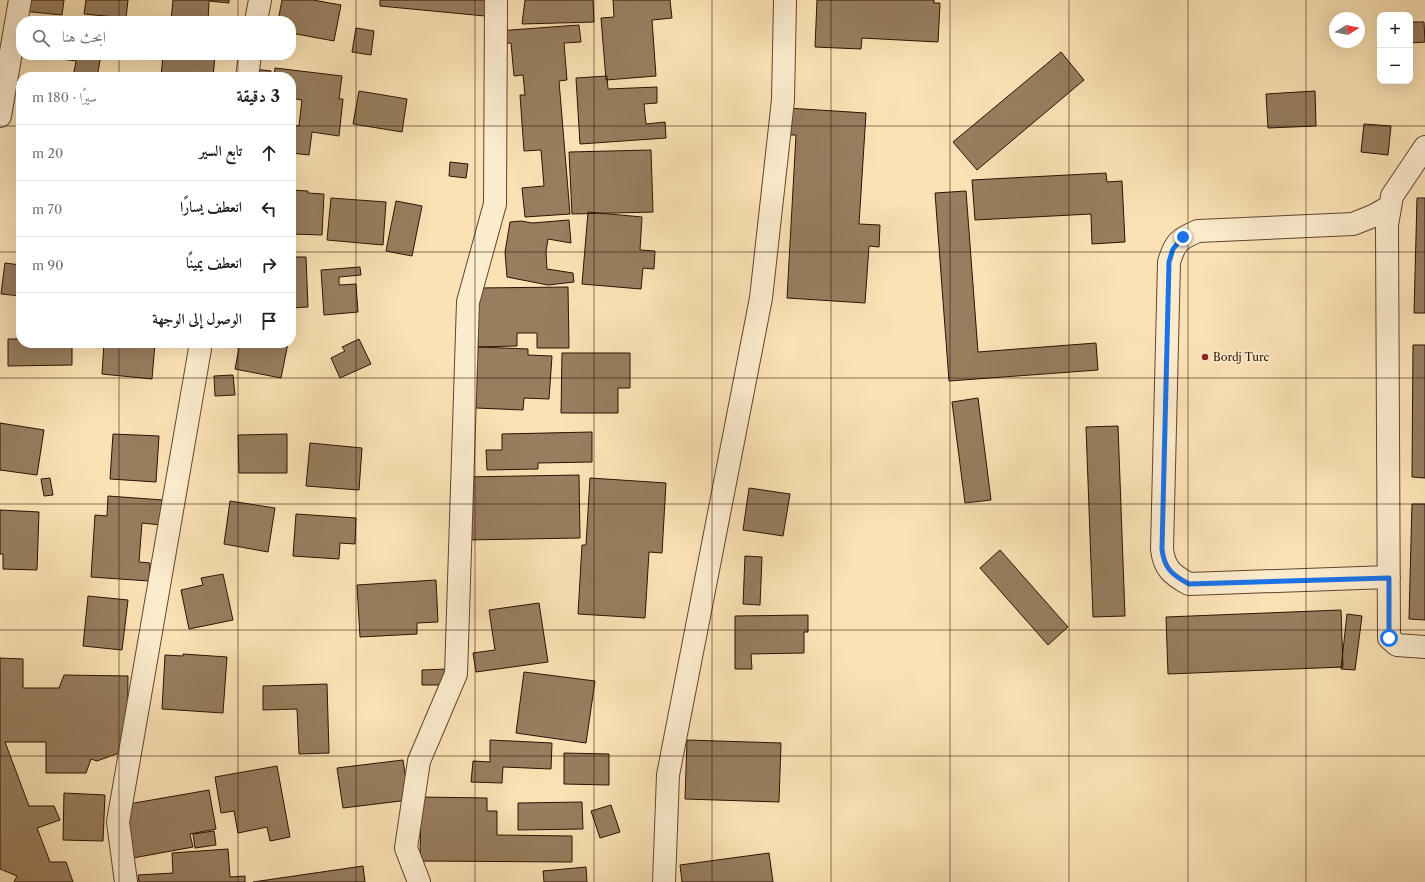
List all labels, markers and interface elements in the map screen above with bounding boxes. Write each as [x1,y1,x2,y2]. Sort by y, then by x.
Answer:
north arrow [1329,12,1365,48]
map controls [1377,12,1413,84]
button: + [1377,12,1413,48]
search box [16,16,296,60]
icon: search [30,27,52,49]
text: ابحث هنا [62,27,106,46]
button: − [1377,48,1413,84]
text: 3 دقيقة [236,86,280,106]
text: سيرًا · 180 m [32,89,97,105]
text: تابع السير [199,141,242,160]
icon: ahead [258,142,280,164]
text: 20 m [32,145,63,161]
text: انعطف يسارًا [180,197,242,216]
icon: left [258,198,280,220]
text: 70 m [32,201,62,217]
route end [1174,228,1192,246]
text: انعطف يمينًا [186,253,242,272]
icon: right [258,254,280,276]
text: 90 m [32,257,63,273]
text: الوصول إلى الوجهة [152,309,242,328]
icon: arrive [258,310,280,332]
place label: Bordj Turc [1213,350,1270,364]
marker: Bordj Turc [1200,352,1210,362]
route start [1380,629,1398,647]

